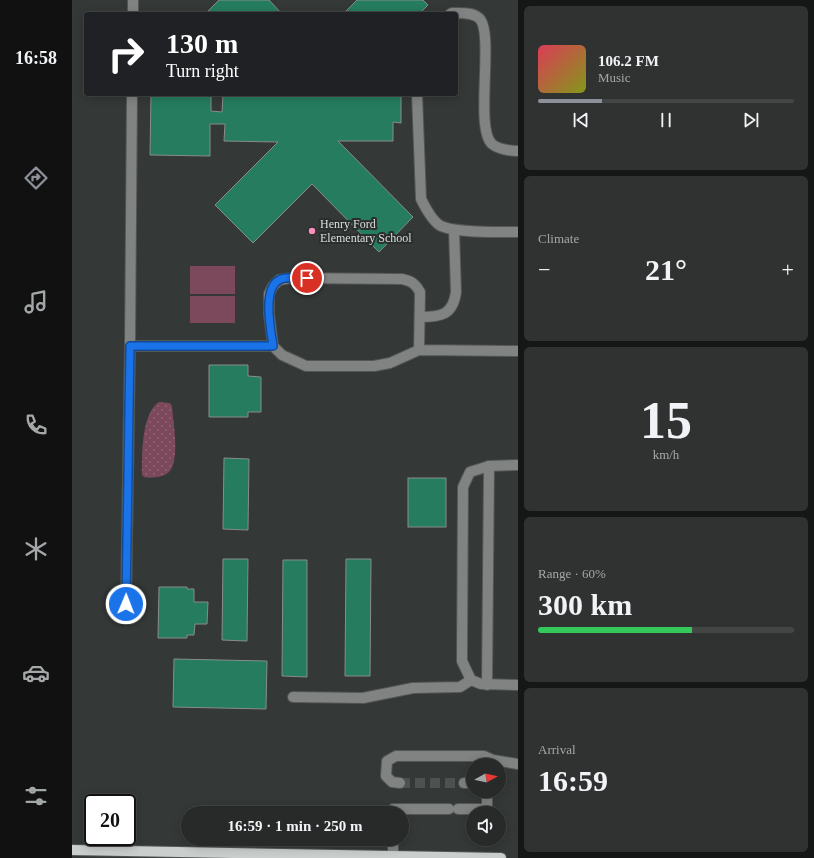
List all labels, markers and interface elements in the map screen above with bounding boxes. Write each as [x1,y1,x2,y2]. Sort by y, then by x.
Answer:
icon: right [100,28,152,80]
text: 130 m [166,28,238,59]
text: 16:58 [15,48,57,68]
text: 106.2 FM [598,53,659,69]
text: Turn right [166,61,239,81]
text: Music [598,70,631,85]
icon: previous [570,109,592,131]
icon: pause [655,109,677,131]
icon: next [740,109,762,131]
icon: directions [22,164,50,192]
place label: Henry Ford Elementary School [320,217,412,245]
marker: Henry Ford Elementary School [307,226,317,236]
text: Climate [538,231,579,246]
text: 21° [645,253,687,286]
text: − [538,257,550,282]
text: + [782,257,794,282]
pin [290,261,324,295]
icon: arrive [296,267,318,289]
icon: music [22,288,50,316]
text: 15 [640,392,692,449]
icon: phone [22,411,50,439]
text: km/h [653,447,679,462]
icon: climate [22,535,50,563]
text: Range · 60% [538,566,606,581]
position arrow [105,583,147,625]
text: 300 km [538,588,632,621]
icon: car [22,659,50,687]
text: Arrival [538,742,576,757]
north arrow [466,758,506,798]
map controls [466,758,506,846]
text: 16:59 [538,764,608,797]
icon: filters [22,782,50,810]
speed limit sign: 20 [84,794,136,846]
button: sound [466,806,506,846]
text: 16:59 · 1 min · 250 m [228,818,363,834]

